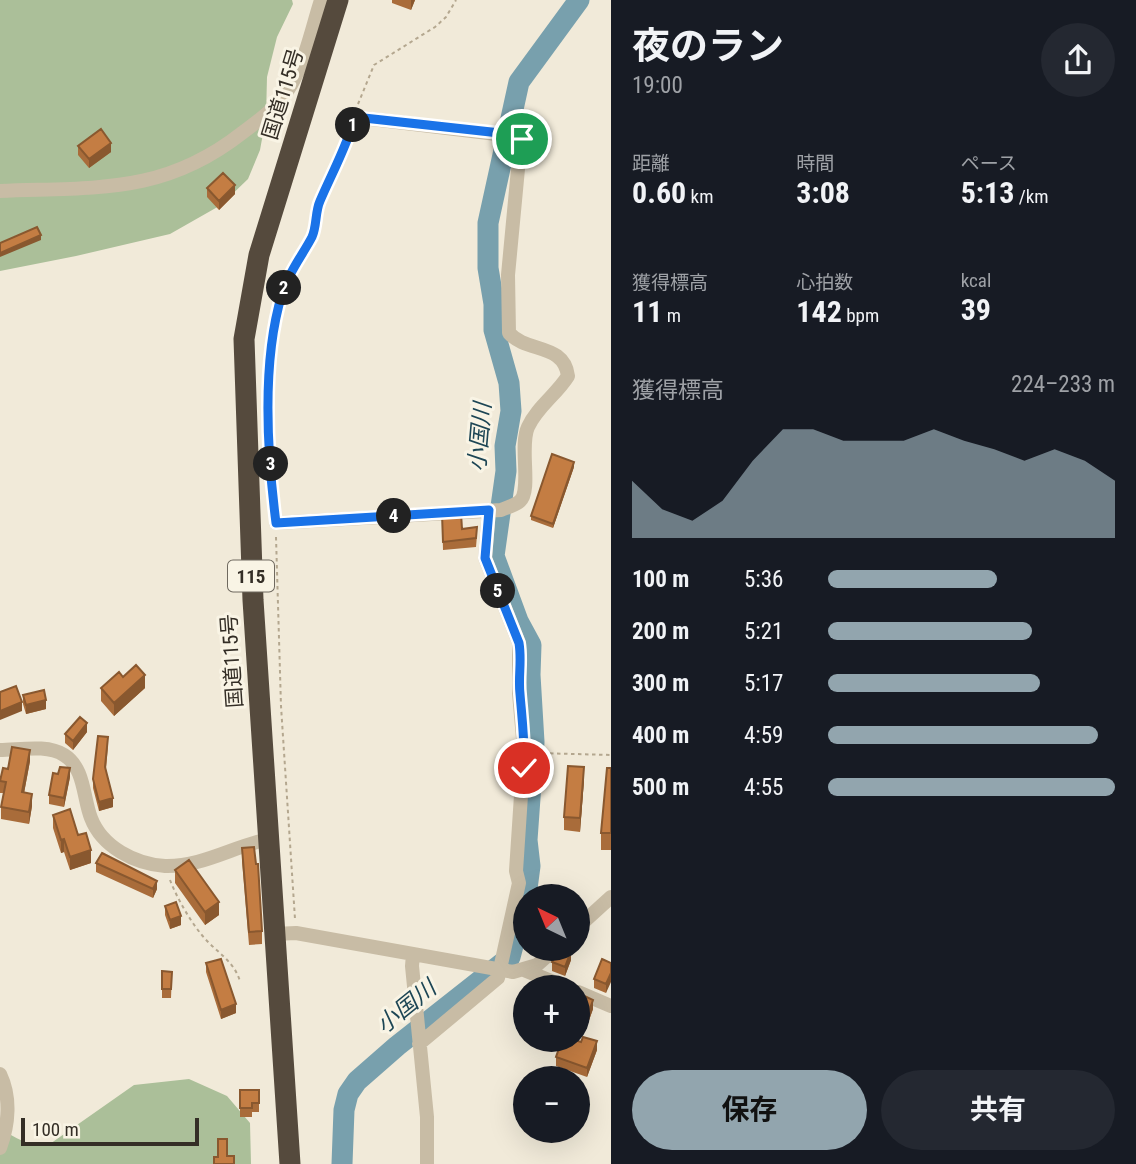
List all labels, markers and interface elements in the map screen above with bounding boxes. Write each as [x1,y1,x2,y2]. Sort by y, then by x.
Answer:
button: share [1041,23,1115,97]
text: 夜のラン [632,24,784,68]
street label: 国道115号 [258,45,308,143]
text: 19:00 [632,72,683,99]
pin: 1 [336,108,370,142]
pin [492,109,552,169]
text: 1 [348,113,357,136]
icon: arrive [503,120,541,158]
text: 距離 [632,152,670,175]
text: 時間 [796,152,834,175]
text: ペース [961,152,1017,175]
text: 0.60 [632,175,686,210]
text: 3:08 [796,175,850,210]
text: 5:13 [961,175,1014,210]
text: km [686,185,713,208]
text: /km [1014,185,1049,208]
text: kcal [961,269,991,292]
pin: 2 [266,270,302,306]
text: 獲得標高 [632,271,708,294]
text: 心拍数 [796,271,853,294]
text: 2 [279,276,288,299]
text: 39 [961,292,991,327]
text: 11 [632,294,662,329]
text: 142 [796,294,842,329]
text: m [662,304,681,327]
text: bpm [842,304,879,327]
text: 224–233 m [1011,371,1115,398]
text: 獲得標高 [632,377,724,404]
water label: 小国川 [464,398,497,473]
pin: 3 [254,447,288,482]
text: 3 [266,452,275,475]
pin: 4 [376,498,412,534]
text: 4 [389,504,398,527]
road number: 115 [228,561,274,592]
text: 100 m [632,566,689,593]
text: 5:36 [744,566,783,593]
pin: 5 [480,574,516,608]
text: 5 [493,579,502,602]
street label: 国道115号 [217,613,247,709]
text: 200 m [632,618,689,645]
text: 5:21 [744,618,783,645]
text: 300 m [632,670,689,697]
text: 5:17 [744,670,783,697]
text: 400 m [632,722,689,749]
text: 4:59 [744,722,783,749]
pin [494,738,554,798]
icon: check [505,749,543,787]
text: 500 m [632,774,689,801]
text: 4:55 [744,774,783,801]
north arrow [513,884,590,961]
map controls [513,884,590,1143]
water label: 小国川 [371,973,444,1039]
button: + [513,975,590,1052]
button: − [513,1066,590,1143]
button: 保存 [632,1070,867,1150]
button: 共有 [881,1070,1115,1150]
scale bar [21,1115,200,1147]
text: 100 m [32,1118,79,1141]

